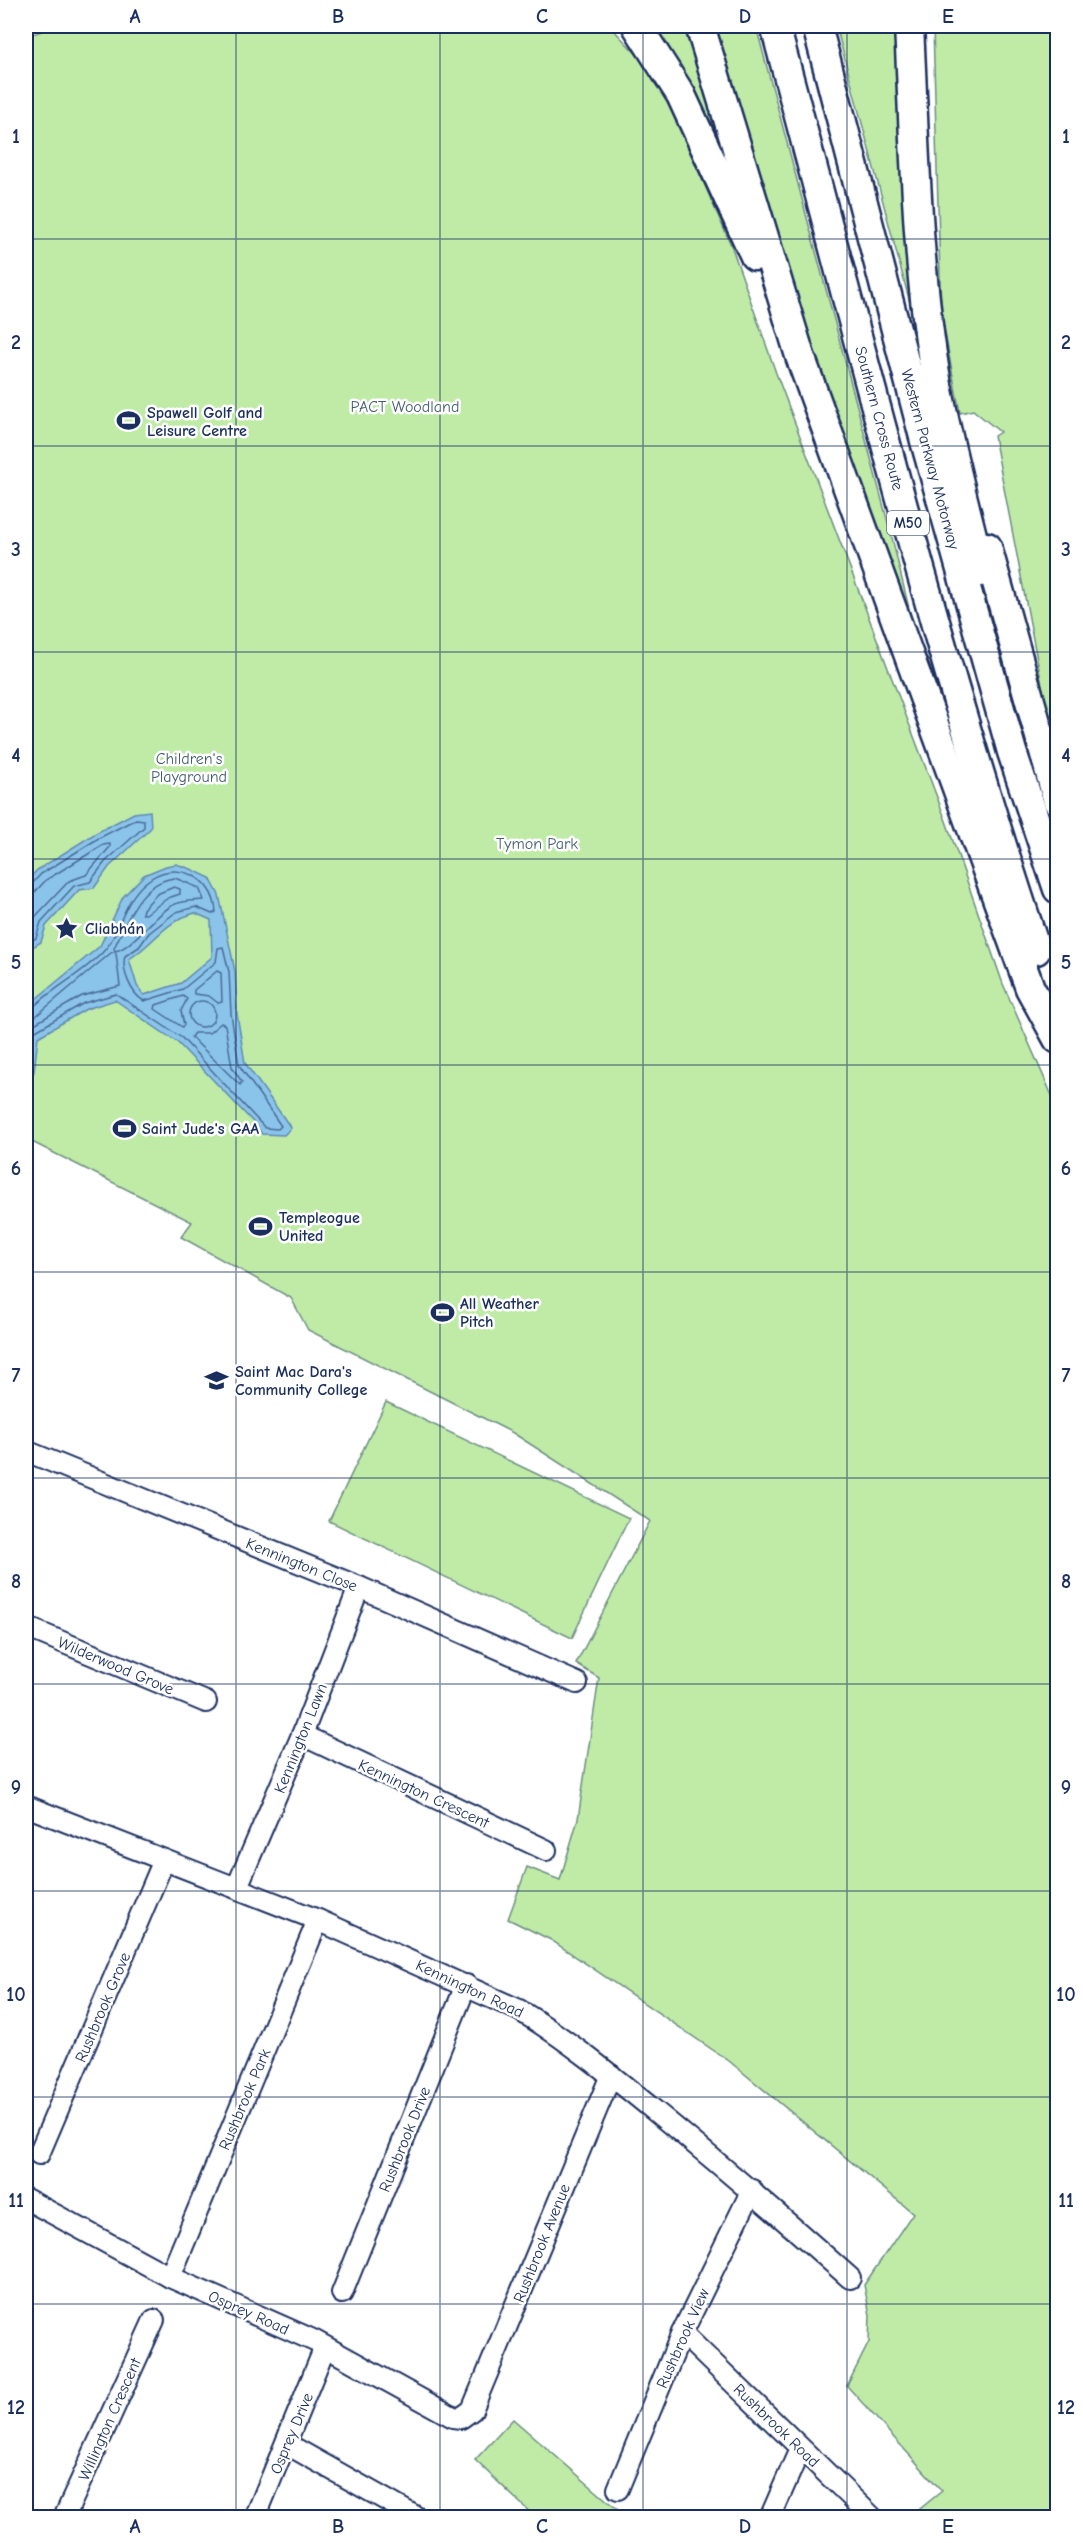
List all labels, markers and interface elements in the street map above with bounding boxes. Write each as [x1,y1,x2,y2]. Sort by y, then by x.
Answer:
text: A [129,5,141,28]
text: B [332,5,344,28]
text: C [536,5,548,28]
text: D [739,5,751,28]
text: E [942,5,954,28]
text: 1 [12,125,20,148]
text: 1 [1062,125,1070,148]
text: 2 [11,331,21,354]
text: 2 [1061,331,1071,354]
street label: Southern Cross Route [851,344,907,492]
street label: Western Parkway Motorway [897,367,963,552]
park label: PACT Woodland [351,398,459,416]
place label: Spawell Golf and Leisure Centre [147,404,263,440]
sports icon: Spawell Golf and Leisure Centre [116,408,142,434]
road number: M50 [887,511,929,535]
text: 3 [11,538,21,561]
text: 3 [1061,538,1071,561]
text: 4 [11,744,21,767]
text: 4 [1061,744,1071,767]
park label: Children's Playground [151,750,227,786]
park label: Tymon Park [496,835,578,853]
place icon: Cliabhán [54,915,80,941]
place label: Cliabhán [85,920,144,938]
text: 5 [11,951,21,974]
text: 5 [1061,951,1071,974]
sports icon: Saint Jude's GAA [111,1115,137,1141]
place label: Saint Jude's GAA [142,1120,259,1138]
text: 6 [11,1157,21,1180]
text: 6 [1061,1157,1071,1180]
place label: Templeogue United [279,1209,360,1245]
sports icon: Templeogue United [248,1213,274,1239]
place label: All Weather Pitch [460,1295,539,1331]
sports icon: All Weather Pitch [429,1299,455,1325]
place label: Saint Mac Dara's Community College [235,1363,368,1399]
text: 7 [12,1364,21,1387]
text: 7 [1062,1364,1071,1387]
school or university icon: Saint Mac Dara's Community College [204,1367,230,1393]
street label: Kennington Close [243,1534,360,1596]
text: 8 [11,1570,21,1593]
text: 8 [1061,1570,1071,1593]
street label: Wilderwood Grove [55,1633,176,1698]
street label: Kennington Lawn [271,1681,331,1796]
street label: Kennington Crescent [355,1756,492,1832]
text: 9 [11,1776,21,1799]
text: 9 [1061,1776,1071,1799]
street label: Rushbrook Grove [72,1950,134,2065]
street label: Kennington Road [413,1956,526,2022]
text: 10 [6,1983,26,2006]
text: 10 [1056,1983,1076,2006]
street label: Rushbrook Park [215,2046,274,2153]
street label: Rushbrook Drive [376,2084,434,2195]
street label: Rushbrook Avenue [510,2181,574,2305]
text: 11 [8,2189,24,2212]
text: 11 [1058,2189,1074,2212]
street label: Rushbrook View [653,2285,713,2391]
street label: Osprey Road [205,2287,292,2339]
street label: Willington Crescent [75,2355,145,2483]
street label: Rushbrook Road [730,2380,823,2471]
street label: Osprey Drive [267,2390,317,2477]
text: 12 [7,2396,25,2419]
text: 12 [1057,2396,1075,2419]
text: A [129,2515,141,2538]
text: B [332,2515,344,2538]
text: C [536,2515,548,2538]
text: D [739,2515,751,2538]
text: E [942,2515,954,2538]

